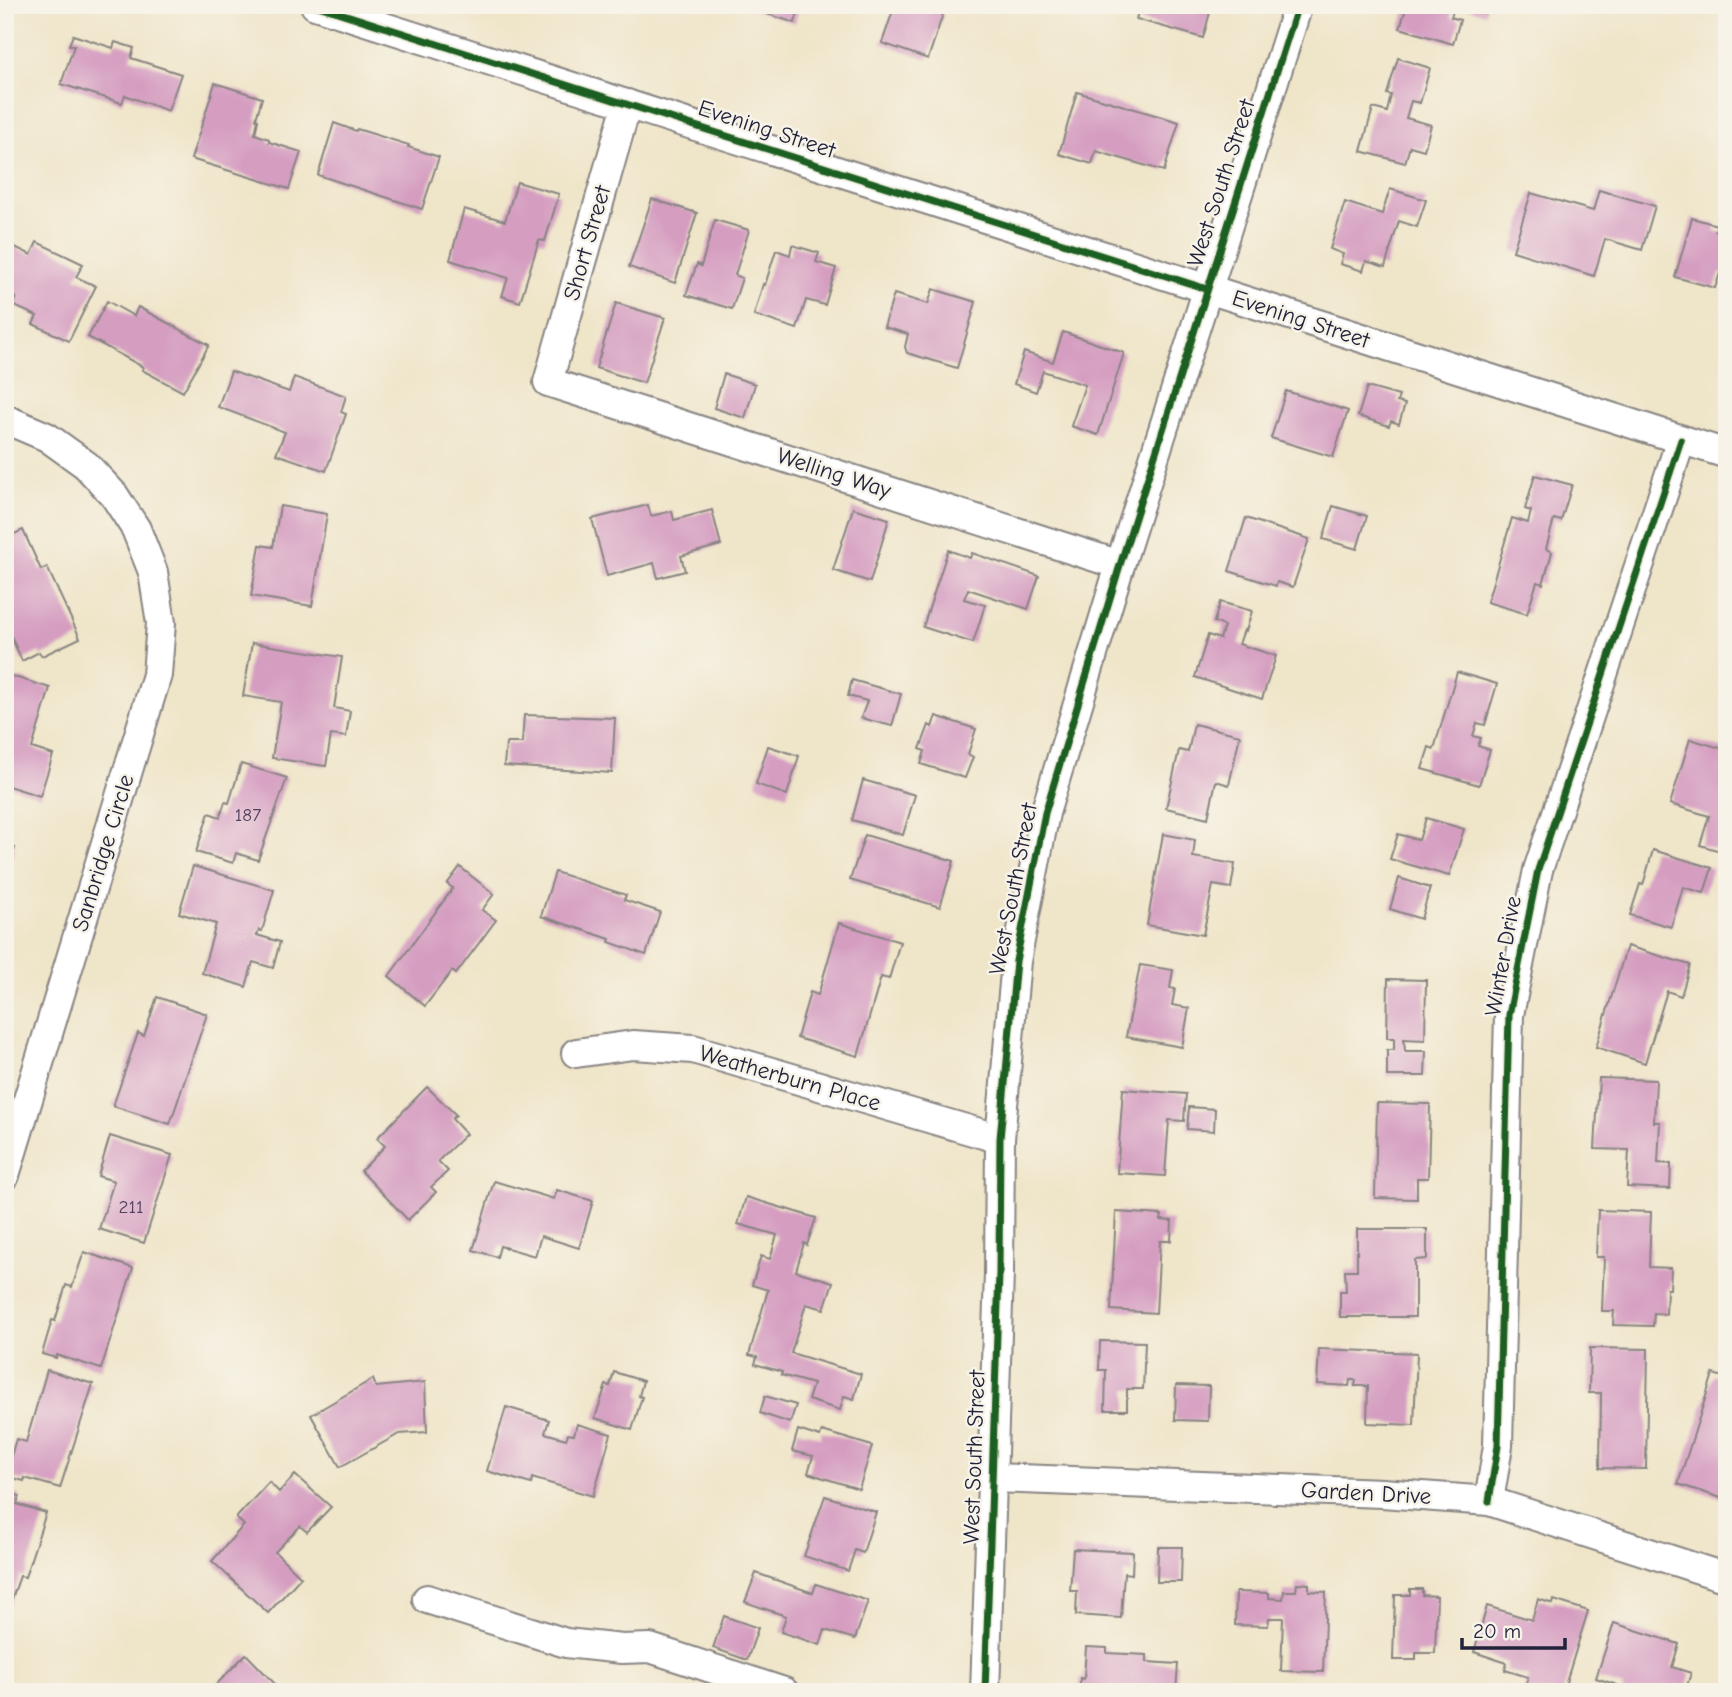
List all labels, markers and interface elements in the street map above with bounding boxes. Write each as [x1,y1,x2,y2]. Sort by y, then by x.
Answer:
street label: Evening Street [695,94,840,164]
street label: West South Street [1181,94,1261,270]
street label: Short Street [558,181,617,304]
street label: Evening Street [1229,284,1374,354]
street label: Welling Way [774,442,895,504]
street label: Sanbridge Circle [66,771,140,935]
street label: West South Street [983,799,1043,977]
house number: 187 [235,804,261,826]
street label: Winter Drive [1479,894,1527,1018]
street label: Weatherburn Place [696,1039,884,1117]
house number: 211 [119,1196,144,1218]
street label: West South Street [957,1368,991,1545]
street label: Garden Drive [1300,1476,1432,1510]
scale bar [1462,1606,1566,1650]
text: 20 m [1473,1619,1521,1643]

